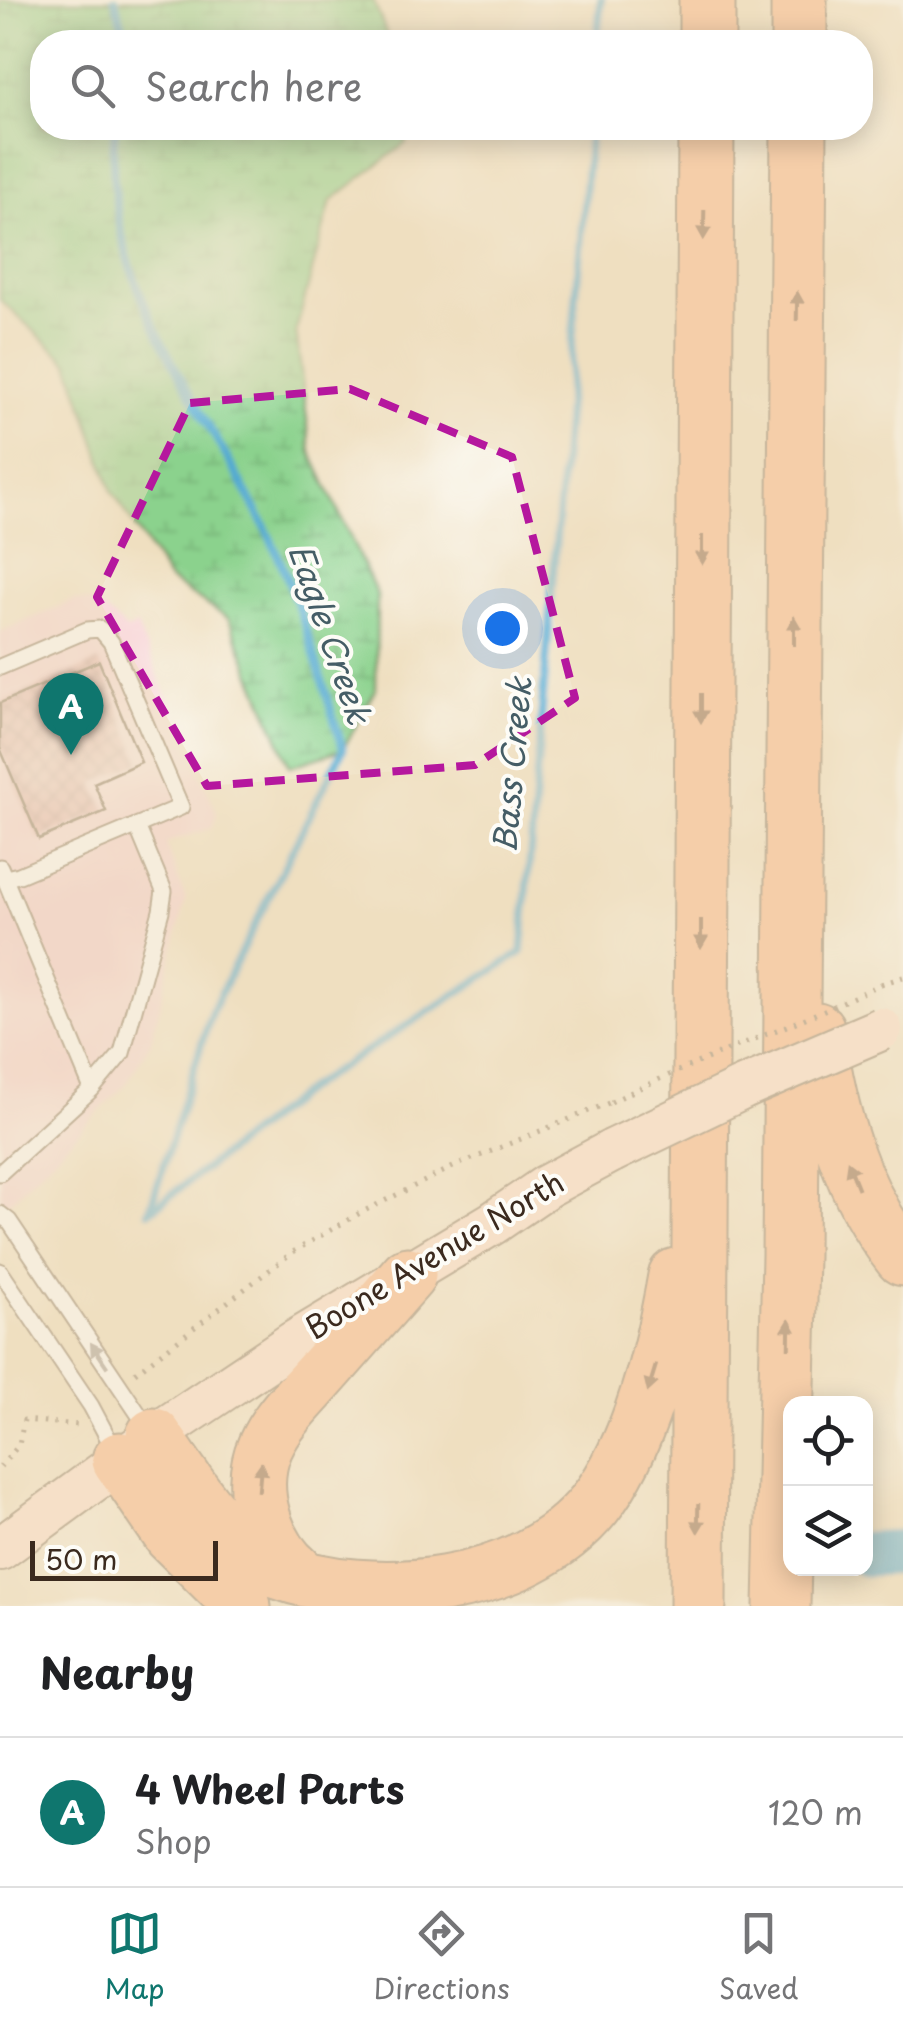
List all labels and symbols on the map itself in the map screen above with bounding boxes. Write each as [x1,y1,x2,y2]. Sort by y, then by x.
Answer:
one-way arrow [696,209,712,241]
one-way arrow [789,290,805,322]
one-way arrow [694,534,710,566]
water label: Eagle Creek [278,537,385,731]
your location [477,603,528,654]
one-way arrow [786,615,802,647]
pin: A [38,672,104,755]
water label: Bass Creek [479,674,543,854]
one-way arrow [693,693,709,725]
one-way arrow [693,919,709,951]
street label: Boone Avenue North [296,1159,572,1349]
one-way arrow [845,1159,861,1189]
one-way arrow [781,1317,797,1349]
one-way arrow [90,1341,109,1369]
one-way arrow [644,1363,659,1394]
one-way arrow [252,1460,268,1492]
one-way arrow [690,1503,706,1535]
scale bar [30,1536,218,1580]

